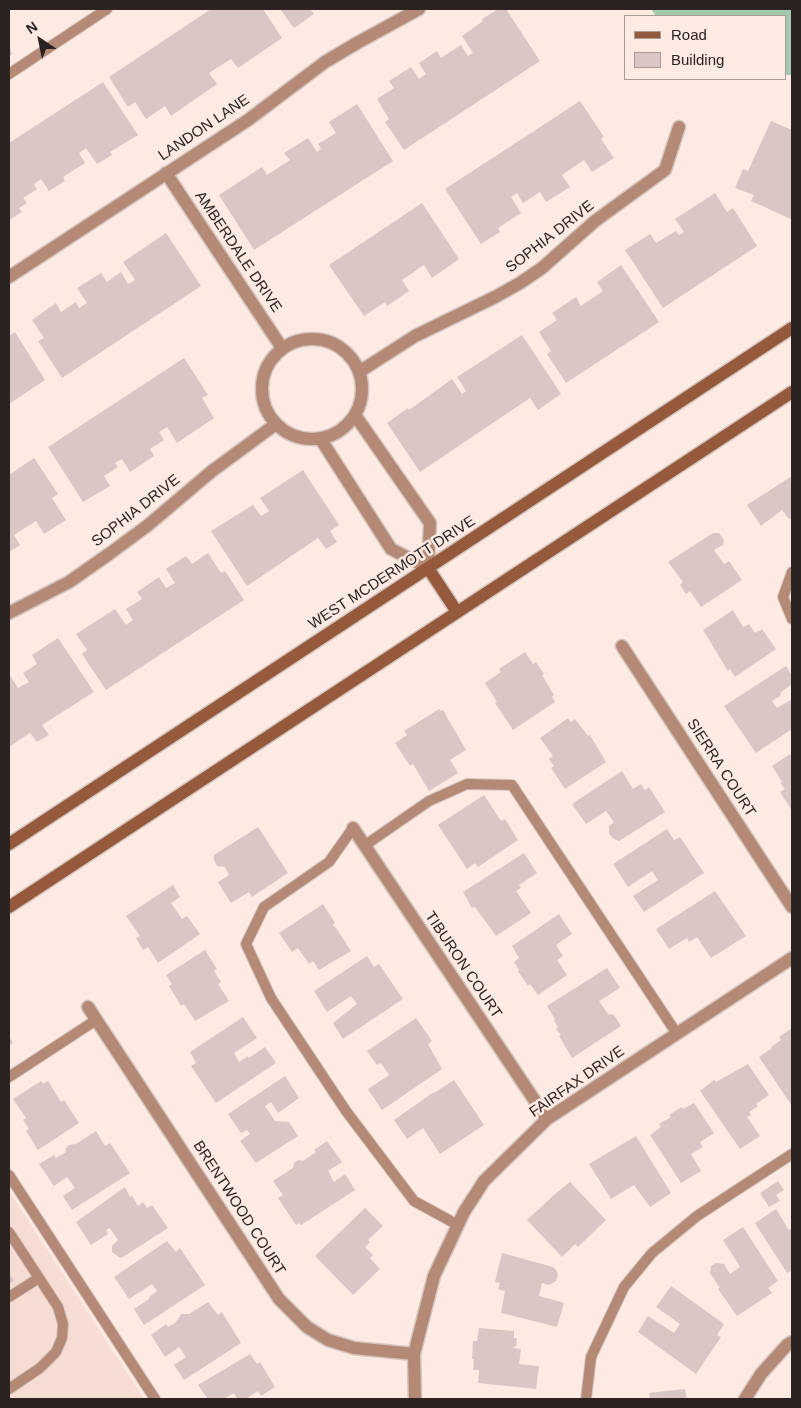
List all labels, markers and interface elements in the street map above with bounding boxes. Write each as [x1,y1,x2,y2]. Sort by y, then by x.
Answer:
north arrow [15,15,65,65]
legend [624,15,786,80]
text: N [23,18,40,37]
text: Road [671,26,707,43]
text: Building [671,51,724,68]
street label: LANDON LANE [155,91,253,165]
street label: AMBERDALE DRIVE [191,188,285,316]
street label: SOPHIA DRIVE [502,197,598,277]
street label: SOPHIA DRIVE [88,471,184,551]
street label: WEST MCDERMOTT DRIVE [305,512,479,634]
street label: SIERRA COURT [683,716,759,820]
street label: TIBURON COURT [421,908,505,1022]
street label: FAIRFAX DRIVE [526,1043,628,1121]
street label: BRENTWOOD COURT [189,1138,289,1278]

